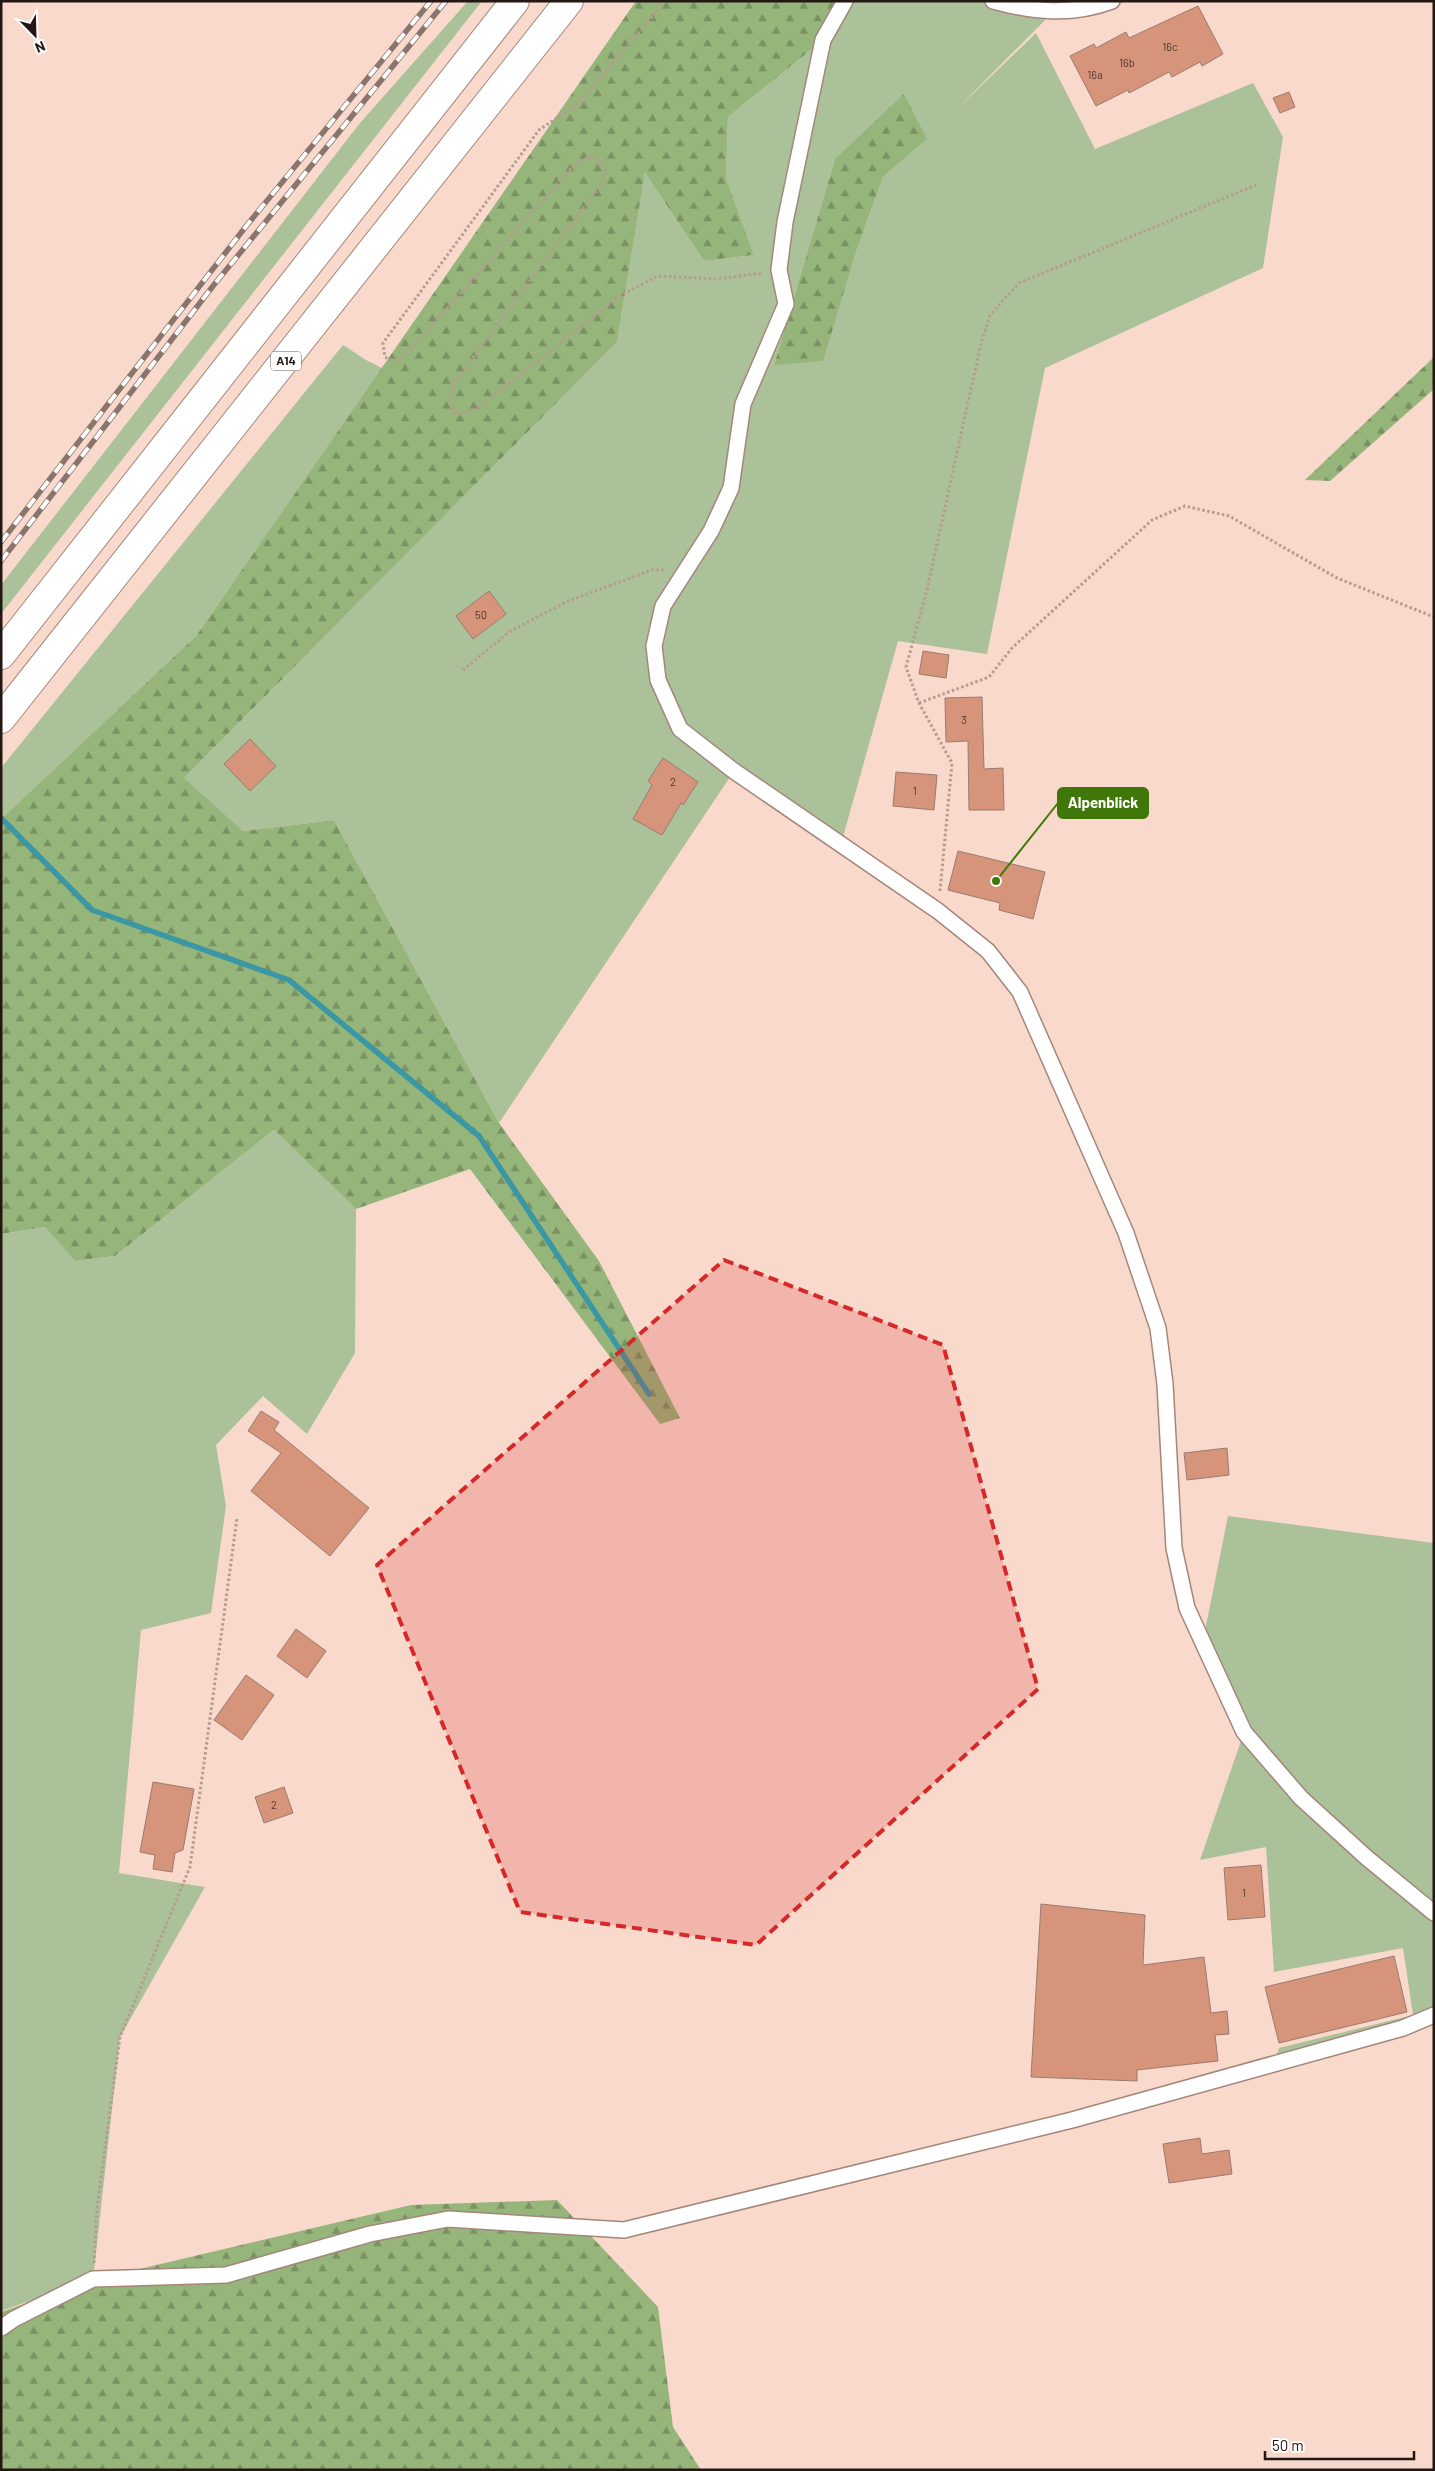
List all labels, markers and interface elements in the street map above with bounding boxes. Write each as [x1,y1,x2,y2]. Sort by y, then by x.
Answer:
north arrow [10,10,60,60]
text: N [33,38,48,57]
house number: 16c [1162,40,1178,53]
house number: 16b [1119,56,1135,69]
house number: 16a [1087,68,1103,81]
road number: A14 [271,352,301,371]
house number: 50 [475,608,487,621]
house number: 3 [961,713,967,726]
house number: 2 [670,775,676,788]
house number: 1 [913,784,917,797]
callout: Alpenblick [1058,788,1148,818]
text: Alpenblick [1068,793,1138,811]
house number: 2 [271,1798,277,1811]
house number: 1 [1242,1886,1246,1899]
scale bar [1265,2428,1414,2460]
text: 50 m [1272,2436,1304,2454]

